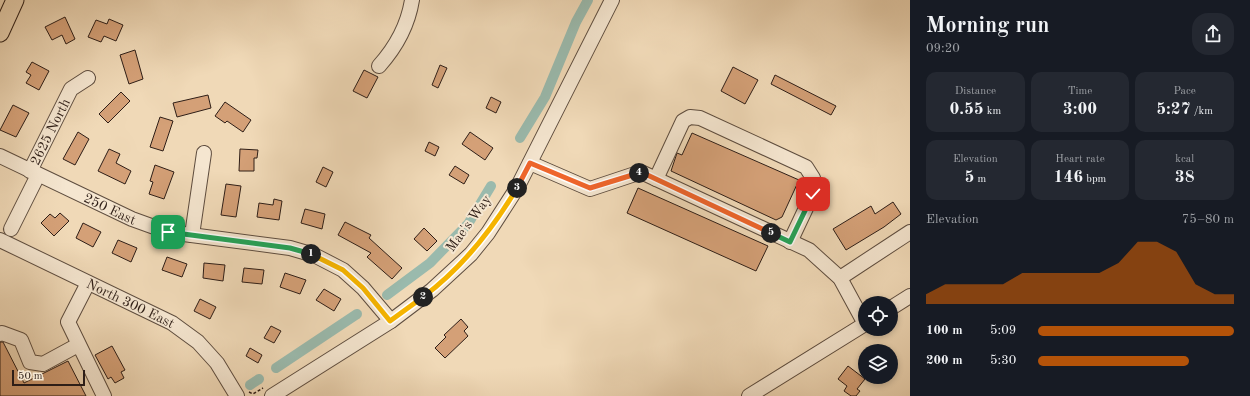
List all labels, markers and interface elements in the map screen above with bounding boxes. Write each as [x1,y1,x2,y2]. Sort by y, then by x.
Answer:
button: share [1192,13,1234,55]
text: Morning run [926,15,1049,37]
text: 09:20 [926,42,960,55]
text: Distance [955,86,996,97]
text: Time [1068,86,1092,97]
text: Pace [1174,86,1196,97]
street label: 2625 North [28,96,73,168]
text: 0.55 [949,101,984,118]
text: 3:00 [1063,101,1097,118]
text: 5:27 [1156,101,1191,118]
text: km [984,106,1001,117]
text: /km [1191,106,1213,117]
text: Elevation [953,154,998,165]
text: Heart rate [1055,154,1105,165]
text: kcal [1175,154,1194,165]
pin: 4 [629,163,649,183]
text: 4 [636,167,642,178]
text: 5 [964,169,974,186]
text: 146 [1054,169,1083,186]
text: 38 [1175,169,1195,186]
text: m [974,174,986,185]
text: bpm [1083,174,1106,185]
pin [796,177,830,211]
pin: 3 [507,178,527,198]
text: 3 [514,182,520,193]
icon: check [802,183,824,205]
street label: 250 East [81,191,138,228]
street label: Mae's Way [444,192,494,255]
text: Elevation [926,213,979,226]
text: 75–80 m [1182,213,1234,226]
pin [151,215,185,249]
icon: arrive [157,221,179,243]
pin: 5 [761,223,781,243]
text: 5 [768,227,774,238]
pin: 1 [301,244,321,264]
text: 1 [308,248,314,259]
street label: North 300 East [84,277,176,331]
pin: 2 [413,287,433,307]
text: 2 [420,291,426,302]
map controls [858,296,898,384]
button: locate [858,296,898,336]
text: 100 m [926,324,963,337]
text: 5:09 [990,324,1016,337]
button: layers [858,344,898,384]
text: 200 m [926,354,963,367]
text: 5:30 [990,354,1016,367]
scale bar [12,368,85,387]
text: 50 m [18,371,43,382]

